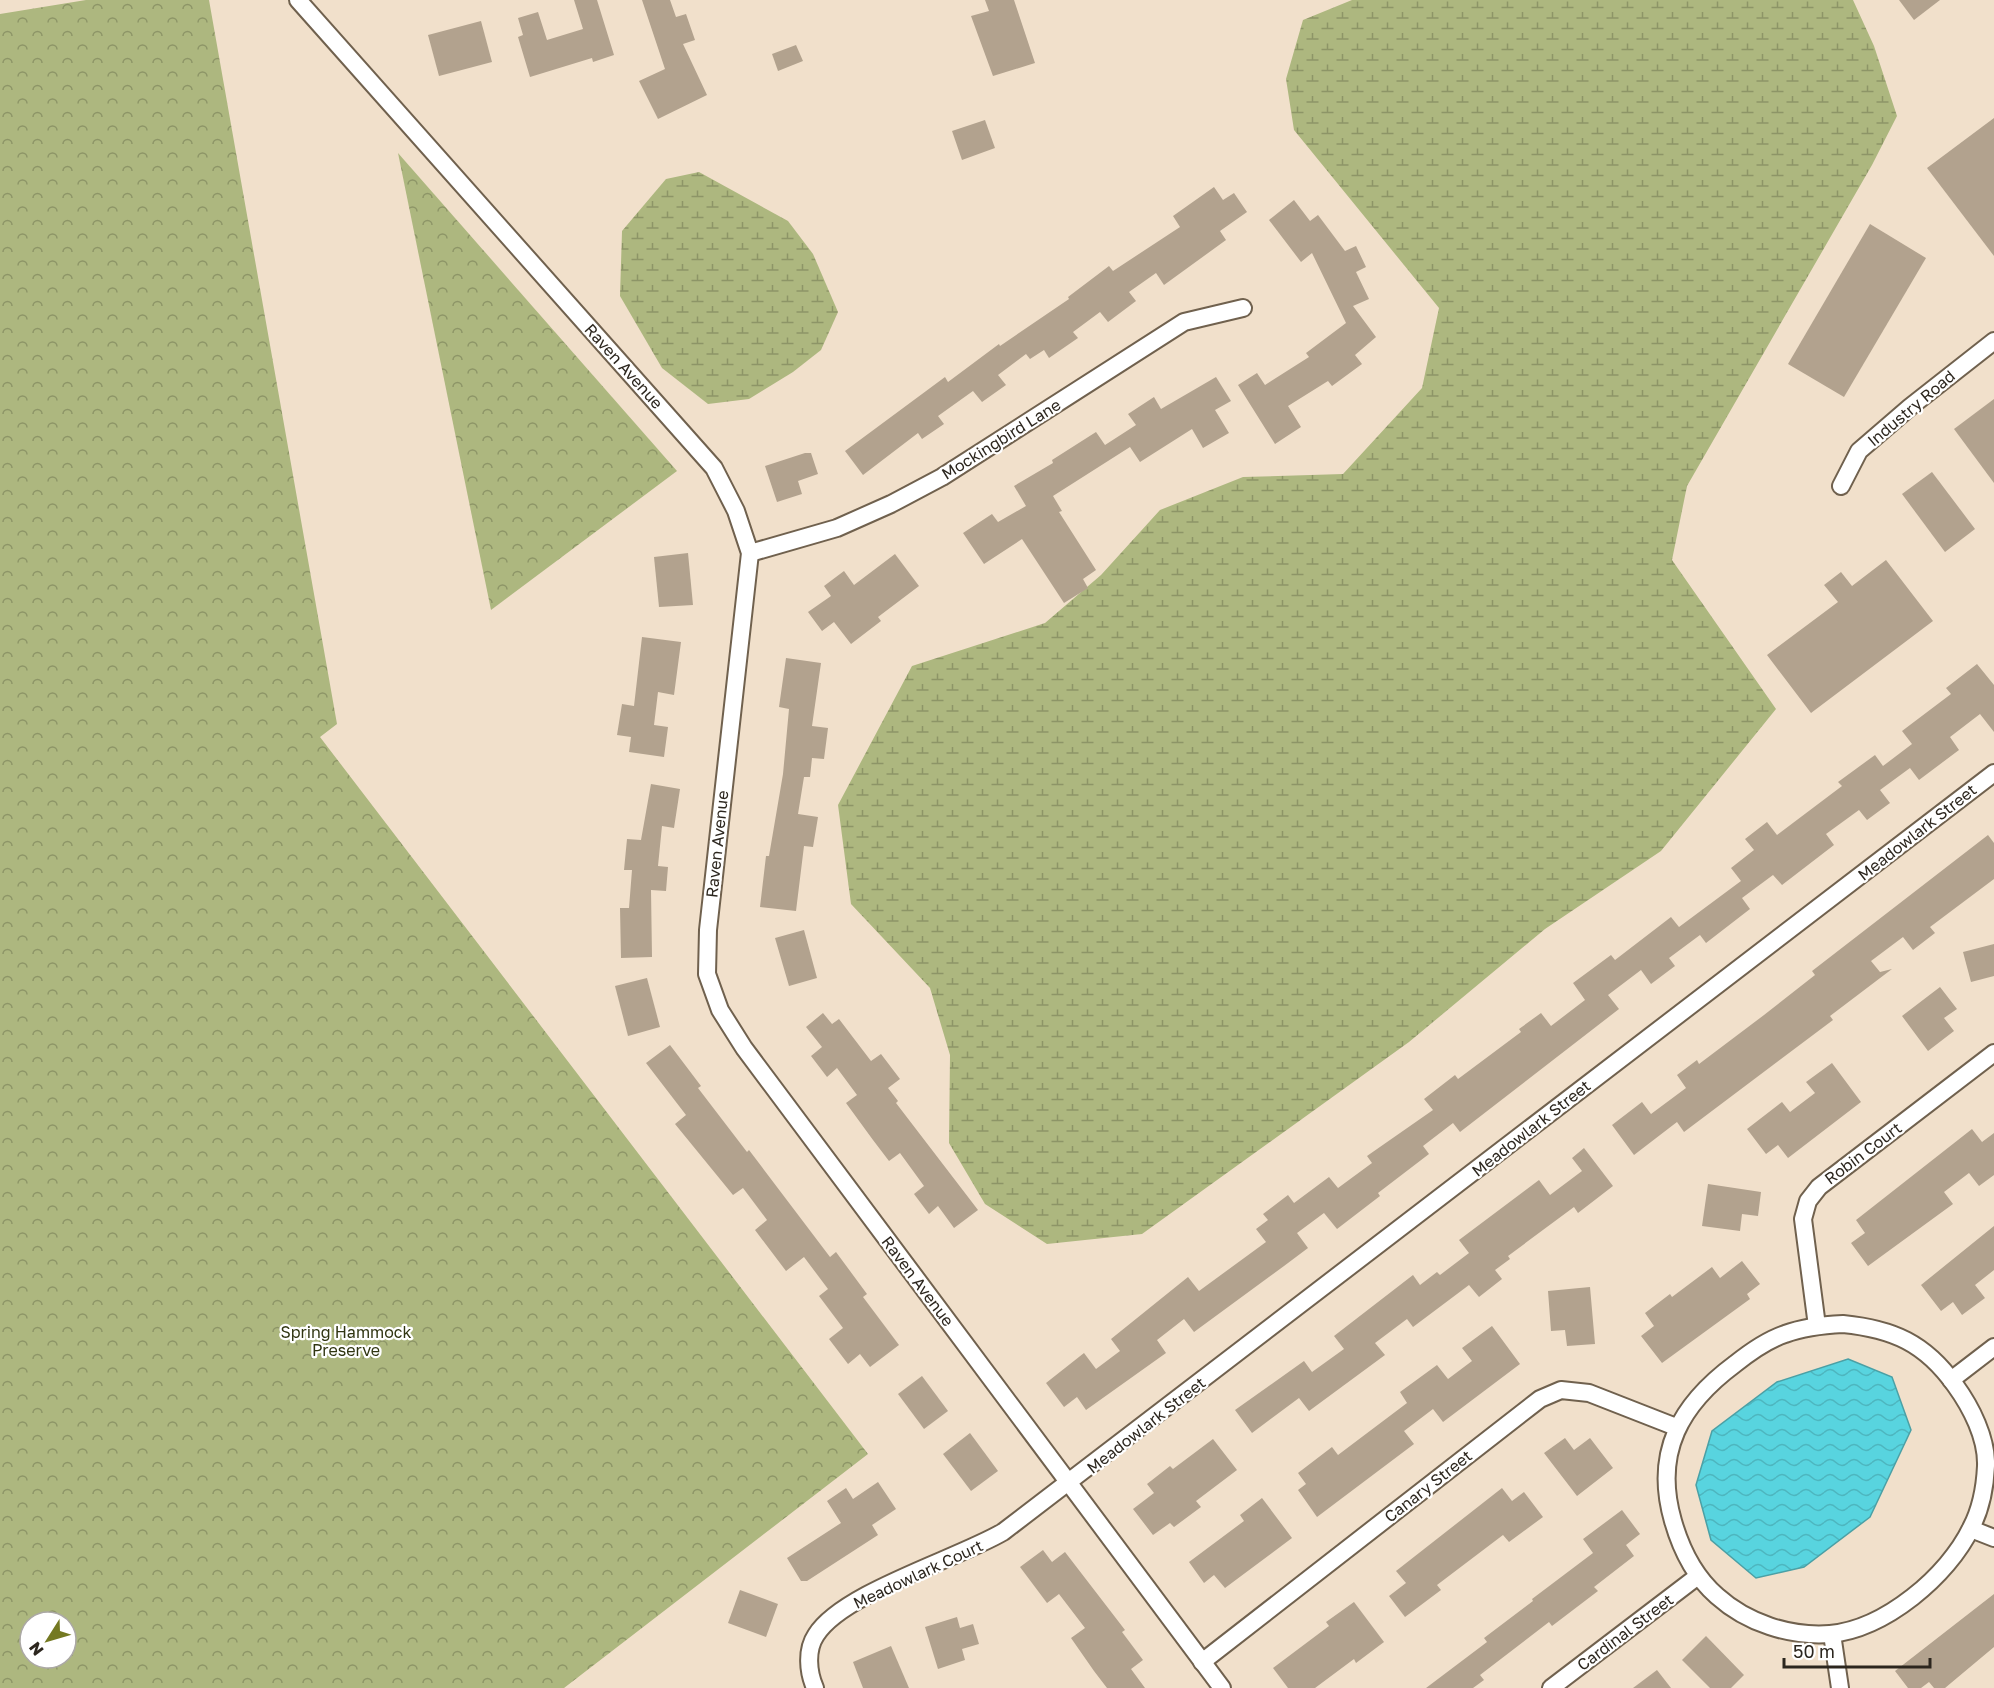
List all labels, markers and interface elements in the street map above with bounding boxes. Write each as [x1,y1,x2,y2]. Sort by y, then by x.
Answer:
street label: Raven Avenue [581,319,667,413]
street label: Industry Road [1863,366,1959,450]
street label: Mockingbird Lane [938,394,1064,484]
street label: Meadowlark Street [1854,779,1980,885]
street label: Raven Avenue [701,789,733,899]
street label: Meadowlark Street [1468,1075,1594,1181]
street label: Robin Court [1820,1118,1906,1188]
street label: Raven Avenue [878,1232,958,1330]
park label: Spring Hammock Preserve [280,1322,412,1360]
street label: Meadowlark Street [1083,1372,1209,1478]
street label: Canary Street [1380,1446,1476,1526]
street label: Meadowlark Court [850,1535,986,1613]
street label: Cardinal Street [1573,1589,1677,1675]
north arrow [18,1610,78,1670]
scale bar [1784,1631,1930,1669]
text: N [24,1638,48,1660]
text: 50 m [1793,1640,1835,1662]

